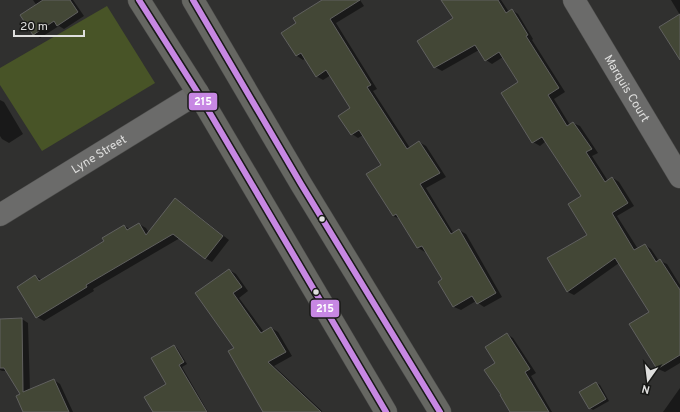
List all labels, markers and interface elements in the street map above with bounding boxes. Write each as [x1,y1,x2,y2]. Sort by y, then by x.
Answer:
scale bar [14,12,84,38]
text: 20 m [20,19,48,35]
street label: Marquis Court [600,52,652,126]
line badge: 215 [188,92,218,111]
text: 215 [194,95,212,109]
street label: Lyne Street [69,132,130,178]
unlabelled marker [317,214,327,224]
unlabelled marker [311,287,321,297]
line badge: 215 [310,299,340,318]
text: 215 [316,302,334,316]
north arrow [628,360,668,400]
text: N [640,381,651,396]

